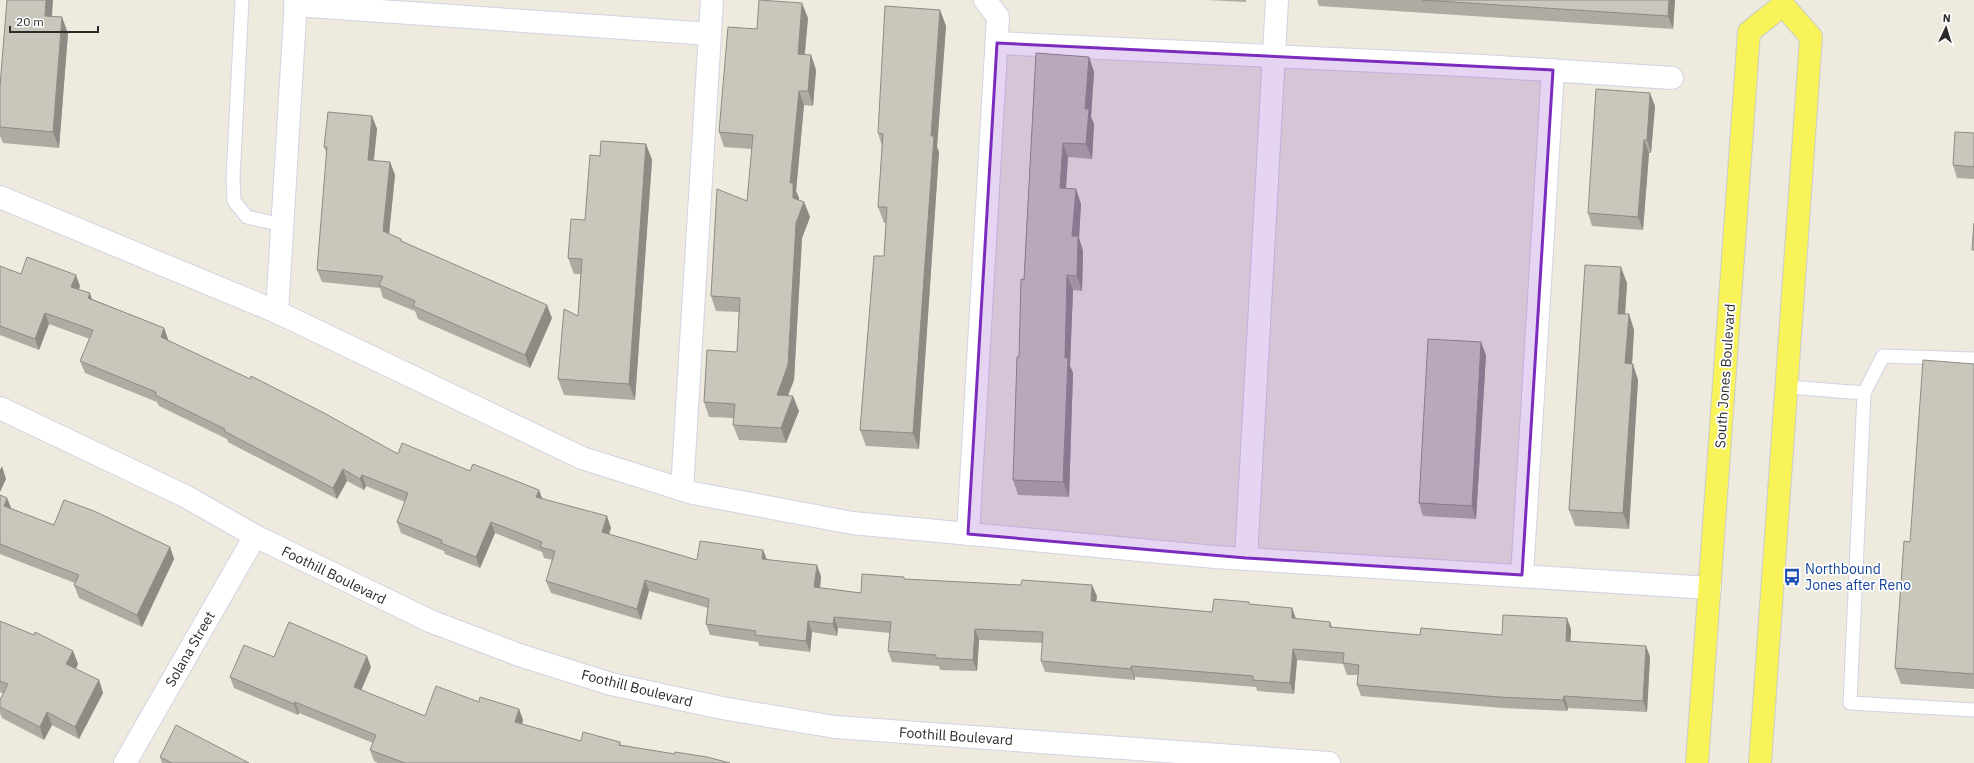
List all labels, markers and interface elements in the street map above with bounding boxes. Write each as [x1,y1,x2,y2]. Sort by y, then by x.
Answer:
scale bar [10,8,98,34]
north arrow [1926,8,1966,48]
text: N [1942,11,1951,25]
text: 20 m [16,14,44,29]
street label: South Jones Boulevard [1711,303,1739,449]
street label: Foothill Boulevard [279,542,389,608]
place label: Northbound Jones after Reno [1805,560,1911,594]
bus stop icon: Northbound Jones after Reno [1782,567,1802,587]
street label: Solana Street [161,608,219,690]
street label: Foothill Boulevard [579,665,695,711]
street label: Foothill Boulevard [898,723,1014,749]

